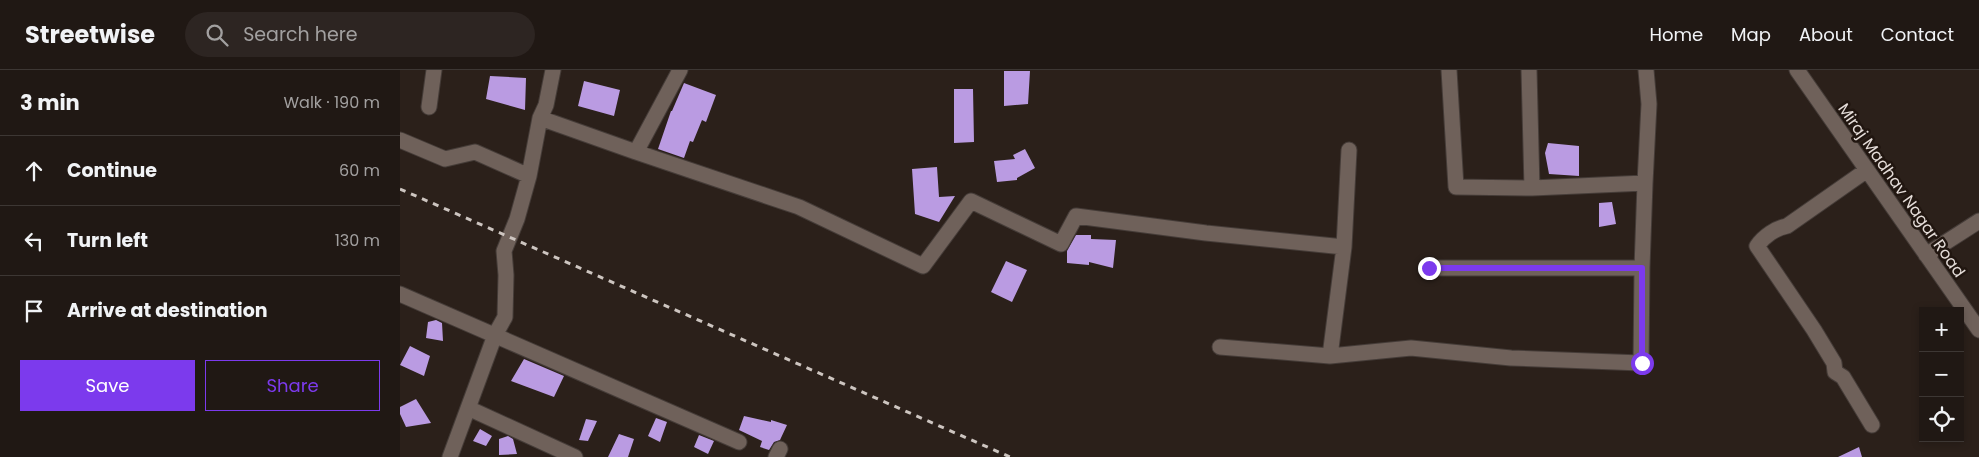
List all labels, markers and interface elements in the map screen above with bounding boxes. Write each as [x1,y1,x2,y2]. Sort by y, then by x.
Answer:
search box [185,12,535,57]
text: Streetwise [25,18,155,51]
icon: search [203,21,231,49]
text: Search here [243,21,358,48]
text: Home [1649,22,1703,47]
text: Map [1731,22,1771,47]
text: About [1799,22,1853,47]
text: Contact [1881,22,1954,47]
text: 3 min [20,88,80,117]
text: Walk · 190 m [283,91,380,114]
street label: Miraj Madhav Nagar Road [1833,98,1971,282]
icon: ahead [20,157,48,185]
text: Continue [67,157,157,184]
text: 60 m [339,159,380,182]
icon: left [20,227,48,255]
text: Turn left [67,227,148,254]
text: 130 m [335,229,380,252]
route end [1418,257,1441,280]
icon: arrive [20,297,48,325]
text: Arrive at destination [67,297,268,324]
map controls [1919,307,1964,442]
button: + [1919,307,1964,352]
route start [1631,352,1654,375]
button: − [1919,352,1964,397]
button: Save [20,360,195,411]
button: Share [205,360,380,411]
button: locate [1919,397,1964,442]

